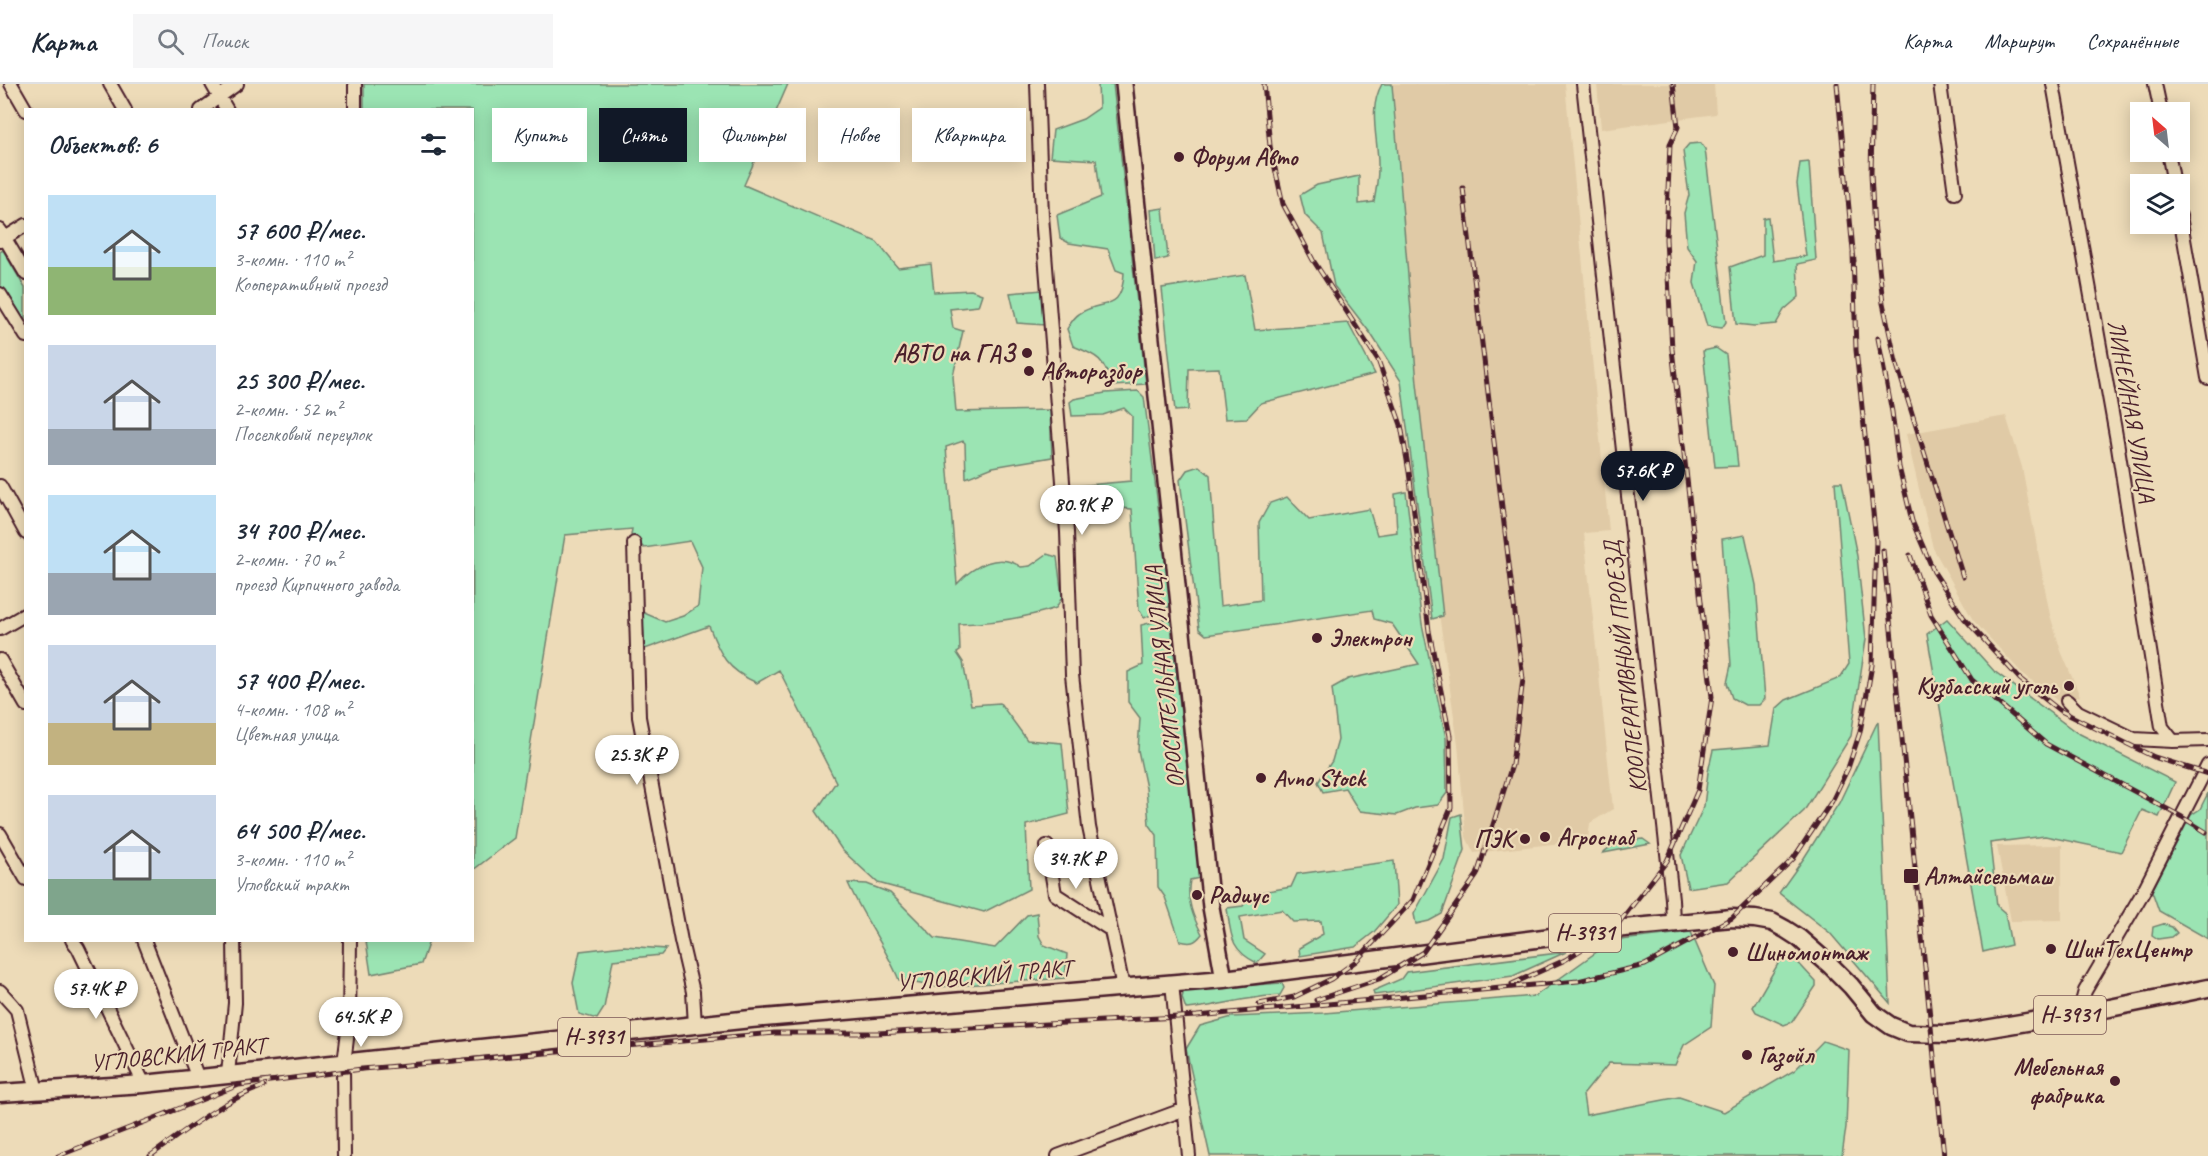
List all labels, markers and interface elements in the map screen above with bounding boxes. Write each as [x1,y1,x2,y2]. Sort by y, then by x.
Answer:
search box [133,14,553,68]
text: Карта [30,24,97,59]
icon: search [154,25,187,58]
text: Поиск [202,27,248,55]
text: Карта [1903,28,1952,54]
text: Маршрут [1985,28,2054,54]
text: Сохранённые [2087,28,2178,54]
north arrow [2130,102,2190,162]
map controls [2130,102,2190,234]
chip: Купить [492,108,587,162]
chip: Снять [599,108,687,162]
chip: Фильтры [699,108,806,162]
chip: Новое [818,108,900,162]
chip: Квартира [912,108,1026,162]
text: Объектов: 6 [48,128,157,161]
icon: filters [417,128,450,161]
place label: Форум Авто [1191,142,1299,172]
marker: Форум Авто [1172,150,1186,164]
button: layers [2130,174,2190,234]
text: 57 600 ₽/мес. [234,214,365,247]
icon: home [96,219,168,291]
text: 3-комн. · 110 m² [234,247,351,272]
text: Кооперативный проезд [234,272,387,297]
street label: ЛИНЕЙНАЯ УЛИЦА [2101,317,2163,505]
place label: АВТО на ГАЗ [893,338,1017,368]
marker: АВТО на ГАЗ [1020,346,1034,360]
place label: Авторазбор [1041,356,1144,387]
text: 25 300 ₽/мес. [234,364,365,397]
marker: Авторазбор [1022,364,1036,378]
icon: home [96,369,168,441]
text: 2-комн. · 52 m² [234,397,342,422]
text: Поселковый переулок [234,422,371,447]
pin: 57.6K ₽ [1588,451,1698,502]
text: 57.6K ₽ [1615,458,1671,483]
pin: 80.9K ₽ [1027,485,1137,536]
text: 80.9K ₽ [1054,492,1110,517]
text: 34 700 ₽/мес. [234,514,365,547]
icon: home [96,519,168,591]
street label: КООПЕРАТИВНЫЙ ПРОЕЗД [1597,537,1653,795]
text: 2-комн. · 70 m² [234,547,342,572]
street label: ОРОСИТЕЛЬНАЯ УЛИЦА [1137,563,1191,790]
text: проезд Кирпичного завода [234,572,399,597]
place label: Электрон [1329,623,1413,653]
marker: Электрон [1310,631,1324,645]
text: 57 400 ₽/мес. [234,664,364,697]
icon: home [96,669,168,741]
place label: Кузбасский уголь [1917,671,2059,702]
marker: Кузбасский уголь [2062,679,2076,693]
text: 4-комн. · 108 m² [234,697,351,722]
text: Цветная улица [234,722,338,747]
pin: 25.3K ₽ [582,735,692,786]
text: 25.3K ₽ [609,742,665,767]
place label: Avno Stoсk [1273,763,1367,793]
marker: Avno Stoсk [1254,771,1268,785]
text: 64 500 ₽/мес. [234,814,365,847]
icon: home [96,819,168,891]
place label: Агроснаб [1557,822,1638,852]
place label: ПЭК [1474,824,1518,854]
marker: Агроснаб [1538,830,1552,844]
marker: ПЭК [1518,832,1532,846]
pin: 34.7K ₽ [1021,839,1131,890]
text: 34.7K ₽ [1048,846,1104,871]
text: 3-комн. · 110 m² [234,847,351,872]
place label: Алтайсельмаш [1924,861,2054,891]
marker: Алтайсельмаш [1902,867,1920,885]
text: Угловский тракт [234,872,348,897]
place label: Радиус [1209,880,1270,910]
marker: Радиус [1190,888,1204,902]
road number: Н-3931 [1549,914,1621,952]
place label: ШинТехЦентр [2063,934,2194,964]
place label: Шиномонтаж [1745,937,1870,967]
marker: ШинТехЦентр [2044,942,2058,956]
marker: Шиномонтаж [1726,945,1740,959]
street label: УГЛОВСКИЙ ТРАКТ [895,952,1078,998]
pin: 57.4K ₽ [41,969,151,1020]
text: 57.4K ₽ [68,976,124,1001]
road number: Н-3931 [2034,996,2106,1034]
pin: 64.5K ₽ [306,997,416,1048]
text: 64.5K ₽ [333,1004,389,1029]
road number: Н-3931 [558,1018,630,1056]
street label: УГЛОВСКИЙ ТРАКТ [89,1029,272,1078]
place label: Газойл [1759,1040,1815,1071]
marker: Газойл [1740,1048,1754,1062]
place label: Мебельная фабрика [2014,1052,2105,1110]
marker: Мебельная фабрика [2108,1074,2122,1088]

